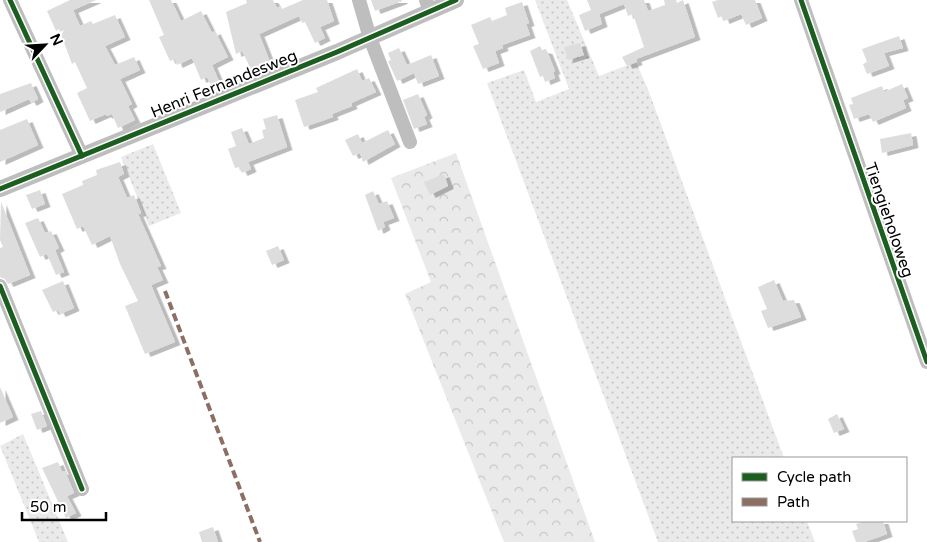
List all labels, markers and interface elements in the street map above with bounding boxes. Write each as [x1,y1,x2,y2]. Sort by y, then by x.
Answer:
north arrow [20,20,70,70]
text: N [46,31,66,48]
street label: Henri Fernandesweg [148,45,300,123]
street label: Tiengieholoweg [860,160,918,280]
legend [732,457,907,522]
text: Cycle path [777,468,851,486]
scale bar [22,490,106,522]
text: Path [777,493,810,511]
text: 50 m [30,498,67,516]

